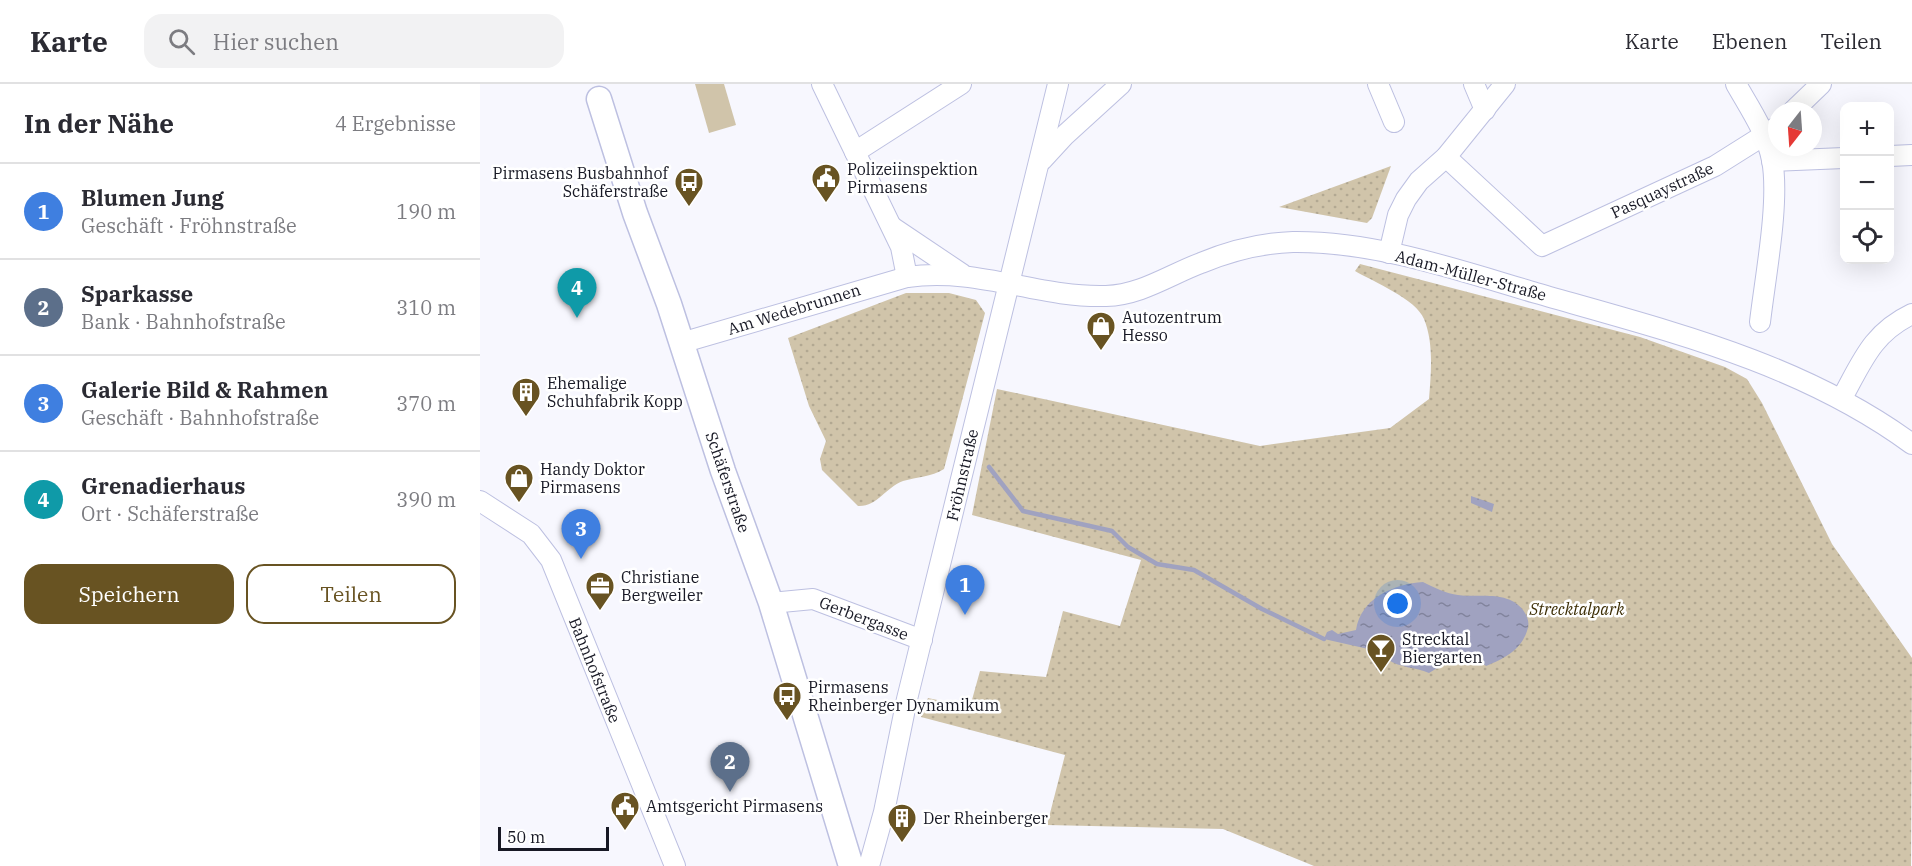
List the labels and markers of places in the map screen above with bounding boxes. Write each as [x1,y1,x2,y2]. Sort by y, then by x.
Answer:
place label: Polizeiinspektion Pirmasens [847,159,978,197]
public building icon: Polizeiinspektion Pirmasens [810,162,842,204]
place label: Pirmasens Busbahnhof Schäferstraße [492,163,670,201]
bus stop icon: Pirmasens Busbahnhof Schäferstraße [673,166,705,208]
pin: 4 [558,268,596,318]
place label: Autozentrum Hesso [1122,307,1222,345]
shop icon: Autozentrum Hesso [1085,310,1117,352]
place label: Ehemalige Schuhfabrik Kopp [547,373,683,411]
building icon: Ehemalige Schuhfabrik Kopp [510,376,542,418]
place label: Handy Doktor Pirmasens [540,459,645,497]
shop icon: Handy Doktor Pirmasens [503,462,535,504]
pin: 3 [562,510,600,559]
pin: 1 [946,566,984,615]
place label: Christiane Bergweiler [621,567,703,605]
office icon: Christiane Bergweiler [584,570,616,612]
place label: Strecktal Biergarten [1402,629,1483,667]
bar icon: Strecktal Biergarten [1365,632,1397,674]
place label: Pirmasens Rheinberger Dynamikum [808,677,999,715]
bus stop icon: Pirmasens Rheinberger Dynamikum [771,680,803,722]
pin: 2 [710,742,750,792]
public building icon: Amtsgericht Pirmasens [609,790,641,832]
place label: Amtsgericht Pirmasens [646,796,823,816]
building icon: Der Rheinberger [886,802,918,844]
place label: Der Rheinberger [923,808,1048,828]

